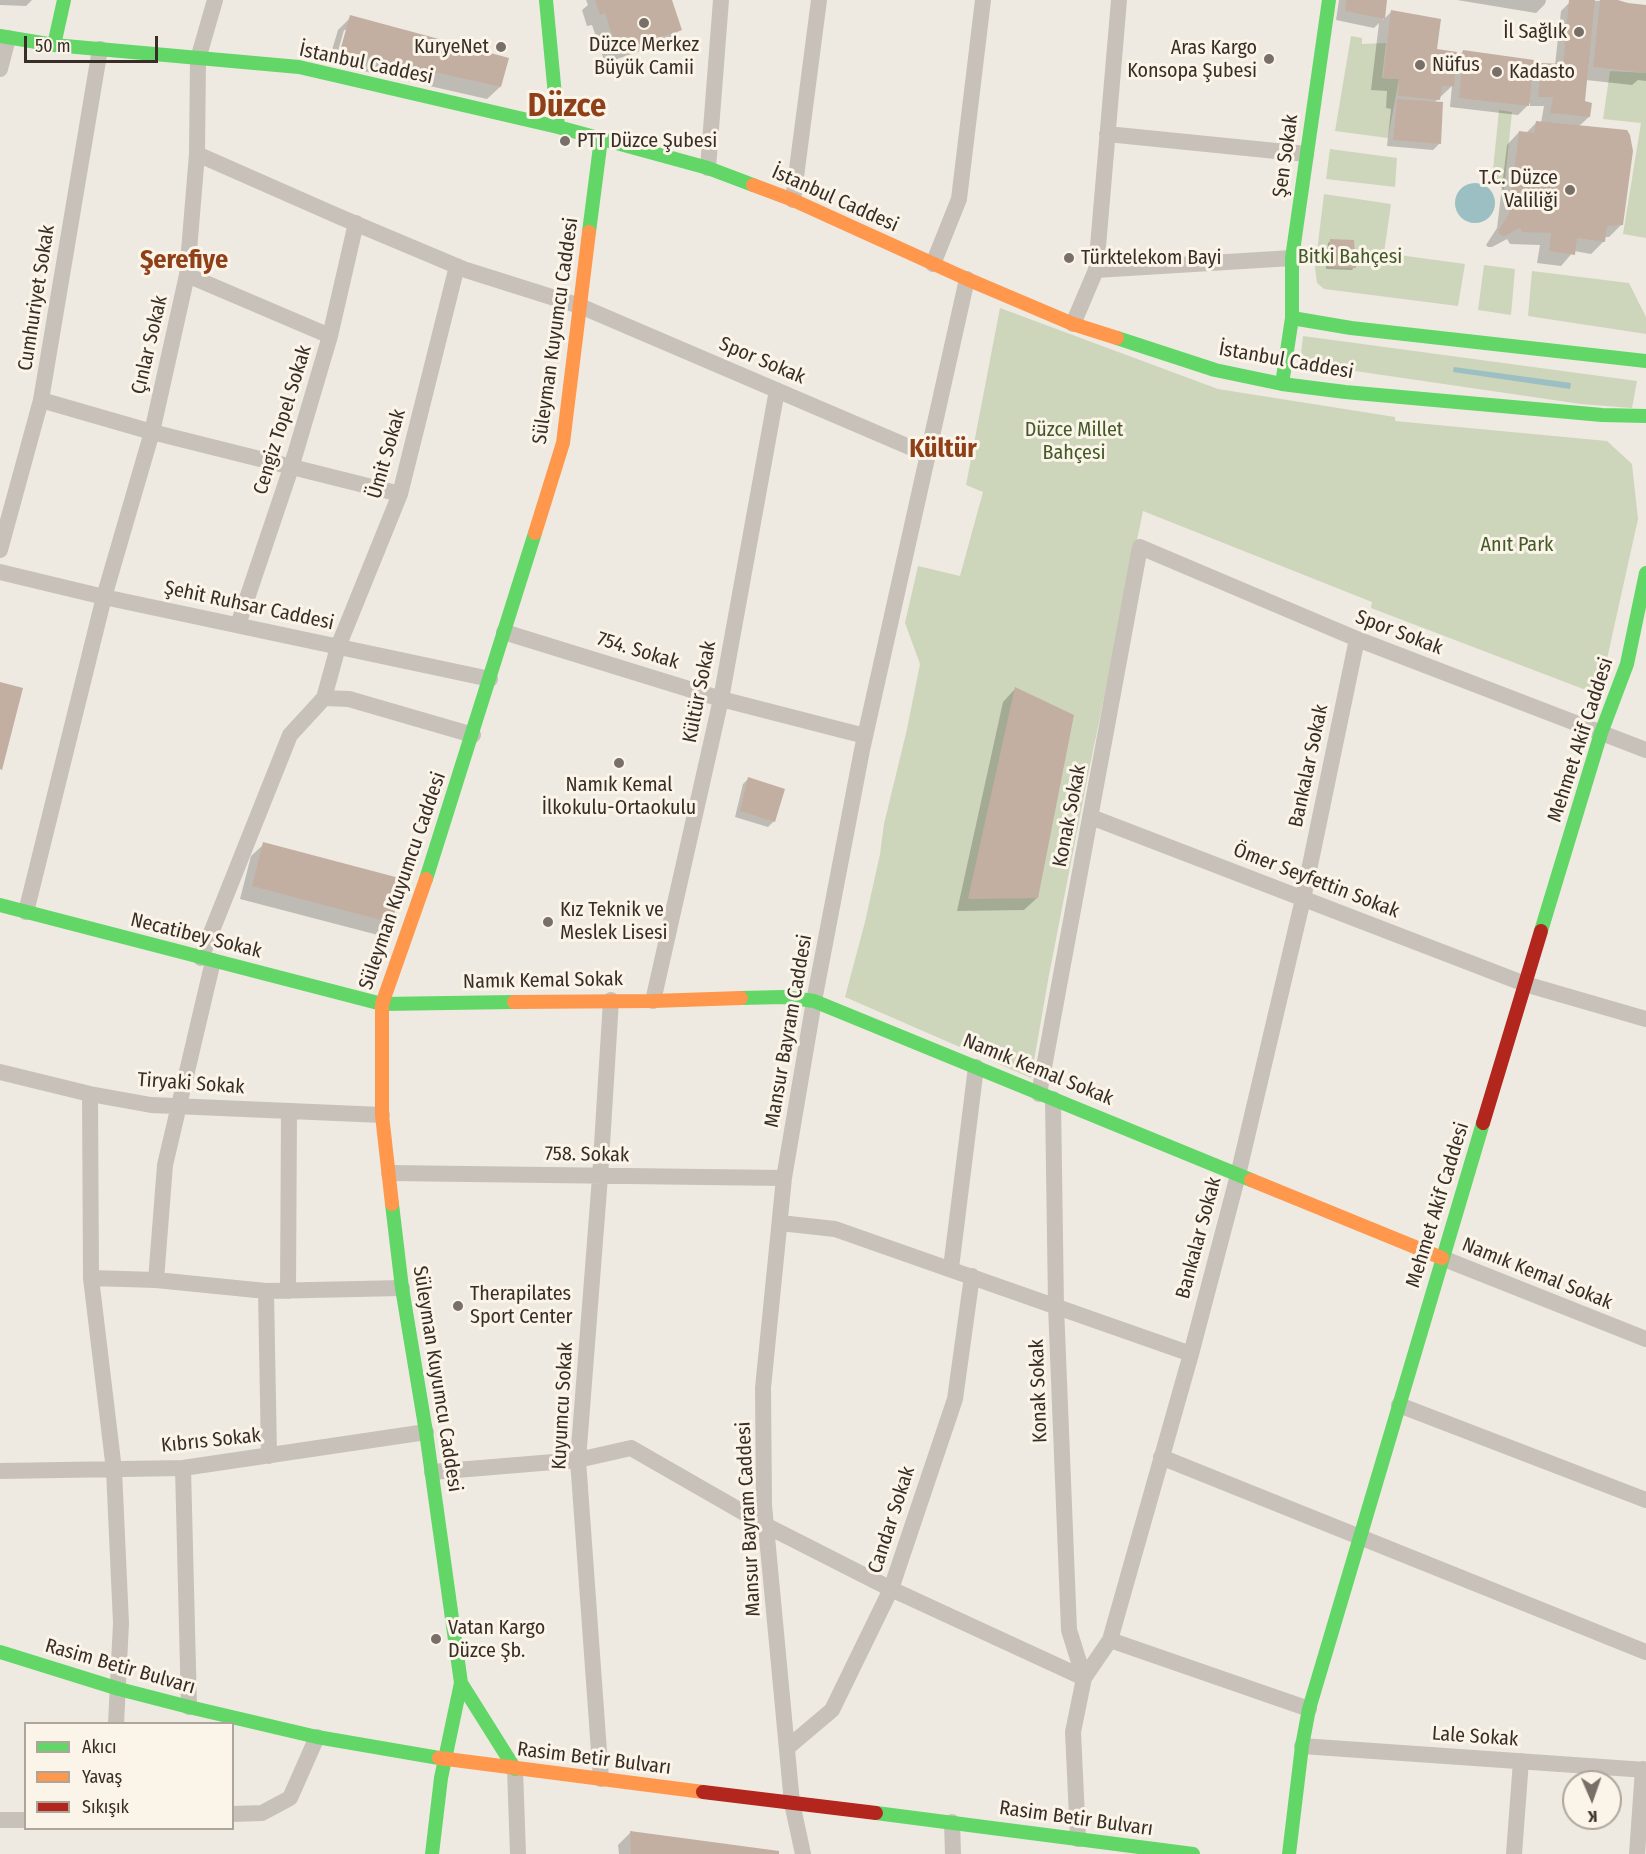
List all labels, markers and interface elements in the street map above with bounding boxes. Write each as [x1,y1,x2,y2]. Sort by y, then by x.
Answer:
marker: Düzce Merkez Büyük Camii [637,16,651,30]
place label: İl Sağlık [1503,20,1567,44]
scale bar [27,24,160,62]
marker: İl Sağlık [1572,25,1586,39]
place label: Düzce Merkez Büyük Camii [589,33,699,80]
text: 50 m [35,35,71,57]
place label: KuryeNet [414,35,489,59]
place label: Aras Kargo Konsopa Şubesi [1127,36,1257,83]
street label: İstanbul Caddesi [297,38,435,90]
marker: KuryeNet [494,40,508,54]
marker: Aras Kargo Konsopa Şubesi [1262,52,1276,66]
place label: Nüfus [1432,53,1480,77]
marker: Nüfus [1413,58,1427,72]
place label: Kadasto [1509,60,1575,84]
marker: Kadasto [1490,65,1504,79]
district label: Düzce [528,88,606,126]
street label: Şen Sokak [1268,113,1304,199]
place label: PTT Düzce Şubesi [577,129,717,153]
marker: PTT Düzce Şubesi [558,134,572,148]
street label: İstanbul Caddesi [768,160,902,238]
place label: T.C. Düzce Valiliği [1479,166,1558,213]
marker: T.C. Düzce Valiliği [1563,183,1577,197]
street label: Süleyman Kuyumcu Caddesi [528,216,584,446]
street label: Cumhuriyet Sokak [14,223,60,373]
district label: Şerefiye [140,245,228,277]
park label: Bitki Bahçesi [1298,245,1402,269]
place label: Türktelekom Bayi [1081,246,1222,270]
marker: Türktelekom Bayi [1062,251,1076,265]
street label: Çınlar Sokak [127,293,173,397]
street label: Spor Sokak [715,332,809,390]
street label: İstanbul Caddesi [1217,337,1355,385]
street label: Cengiz Topel Sokak [249,342,317,498]
street label: Ümit Sokak [363,406,411,502]
park label: Düzce Millet Bahçesi [1025,418,1123,465]
district label: Kültür [909,434,977,466]
park label: Anıt Park [1481,533,1553,557]
street label: Şehit Ruhsar Caddesi [162,576,336,636]
street label: Spor Sokak [1352,605,1446,661]
street label: 754. Sokak [594,627,682,675]
street label: Kültür Sokak [678,639,722,745]
street label: Mehmet Akif Caddesi [1543,655,1619,825]
street label: Bankalar Sokak [1284,702,1334,830]
marker: Namık Kemal İlkokulu-Ortaokulu [612,756,626,770]
street label: Konak Sokak [1048,763,1092,869]
street label: Süleyman Kuyumcu Caddesi [354,769,452,993]
place label: Namık Kemal İlkokulu-Ortaokulu [542,773,696,820]
street label: Ömer Seyfettin Sokak [1230,838,1402,924]
place label: Kız Teknik ve Meslek Lisesi [560,898,668,945]
street label: Necatibey Sokak [128,908,264,964]
marker: Kız Teknik ve Meslek Lisesi [541,915,555,929]
street label: Mansur Bayram Caddesi [760,933,818,1129]
street label: Namık Kemal Sokak [463,968,623,994]
street label: Namık Kemal Sokak [959,1029,1117,1111]
street label: Tiryaki Sokak [137,1068,245,1100]
street label: Mehmet Akif Caddesi [1401,1119,1475,1291]
street label: 758. Sokak [545,1142,629,1168]
street label: Bankalar Sokak [1171,1174,1227,1302]
street label: Namık Kemal Sokak [1458,1233,1616,1315]
street label: Süleyman Kuyumcu Caddesi [407,1264,467,1494]
place label: Therapilates Sport Center [470,1282,573,1329]
marker: Therapilates Sport Center [451,1299,465,1313]
street label: Konak Sokak [1025,1339,1053,1443]
street label: Kuyumcu Sokak [548,1342,578,1470]
street label: Mansur Bayram Caddesi [732,1421,766,1617]
street label: Kıbrıs Sokak [160,1424,262,1458]
street label: Candar Sokak [863,1463,921,1577]
place label: Vatan Kargo Düzce Şb. [448,1616,545,1663]
marker: Vatan Kargo Düzce Şb. [429,1632,443,1646]
street label: Rasim Betir Bulvarı [42,1634,198,1700]
legend [24,1722,234,1830]
street label: Lale Sokak [1431,1722,1519,1752]
text: Akıcı [82,1736,117,1758]
street label: Rasim Betir Bulvarı [516,1738,672,1780]
text: Yavaş [82,1766,122,1788]
north arrow [1562,1770,1622,1830]
text: Sıkışık [82,1796,129,1818]
street label: Rasim Betir Bulvarı [998,1796,1154,1842]
text: K [1588,1807,1598,1826]

